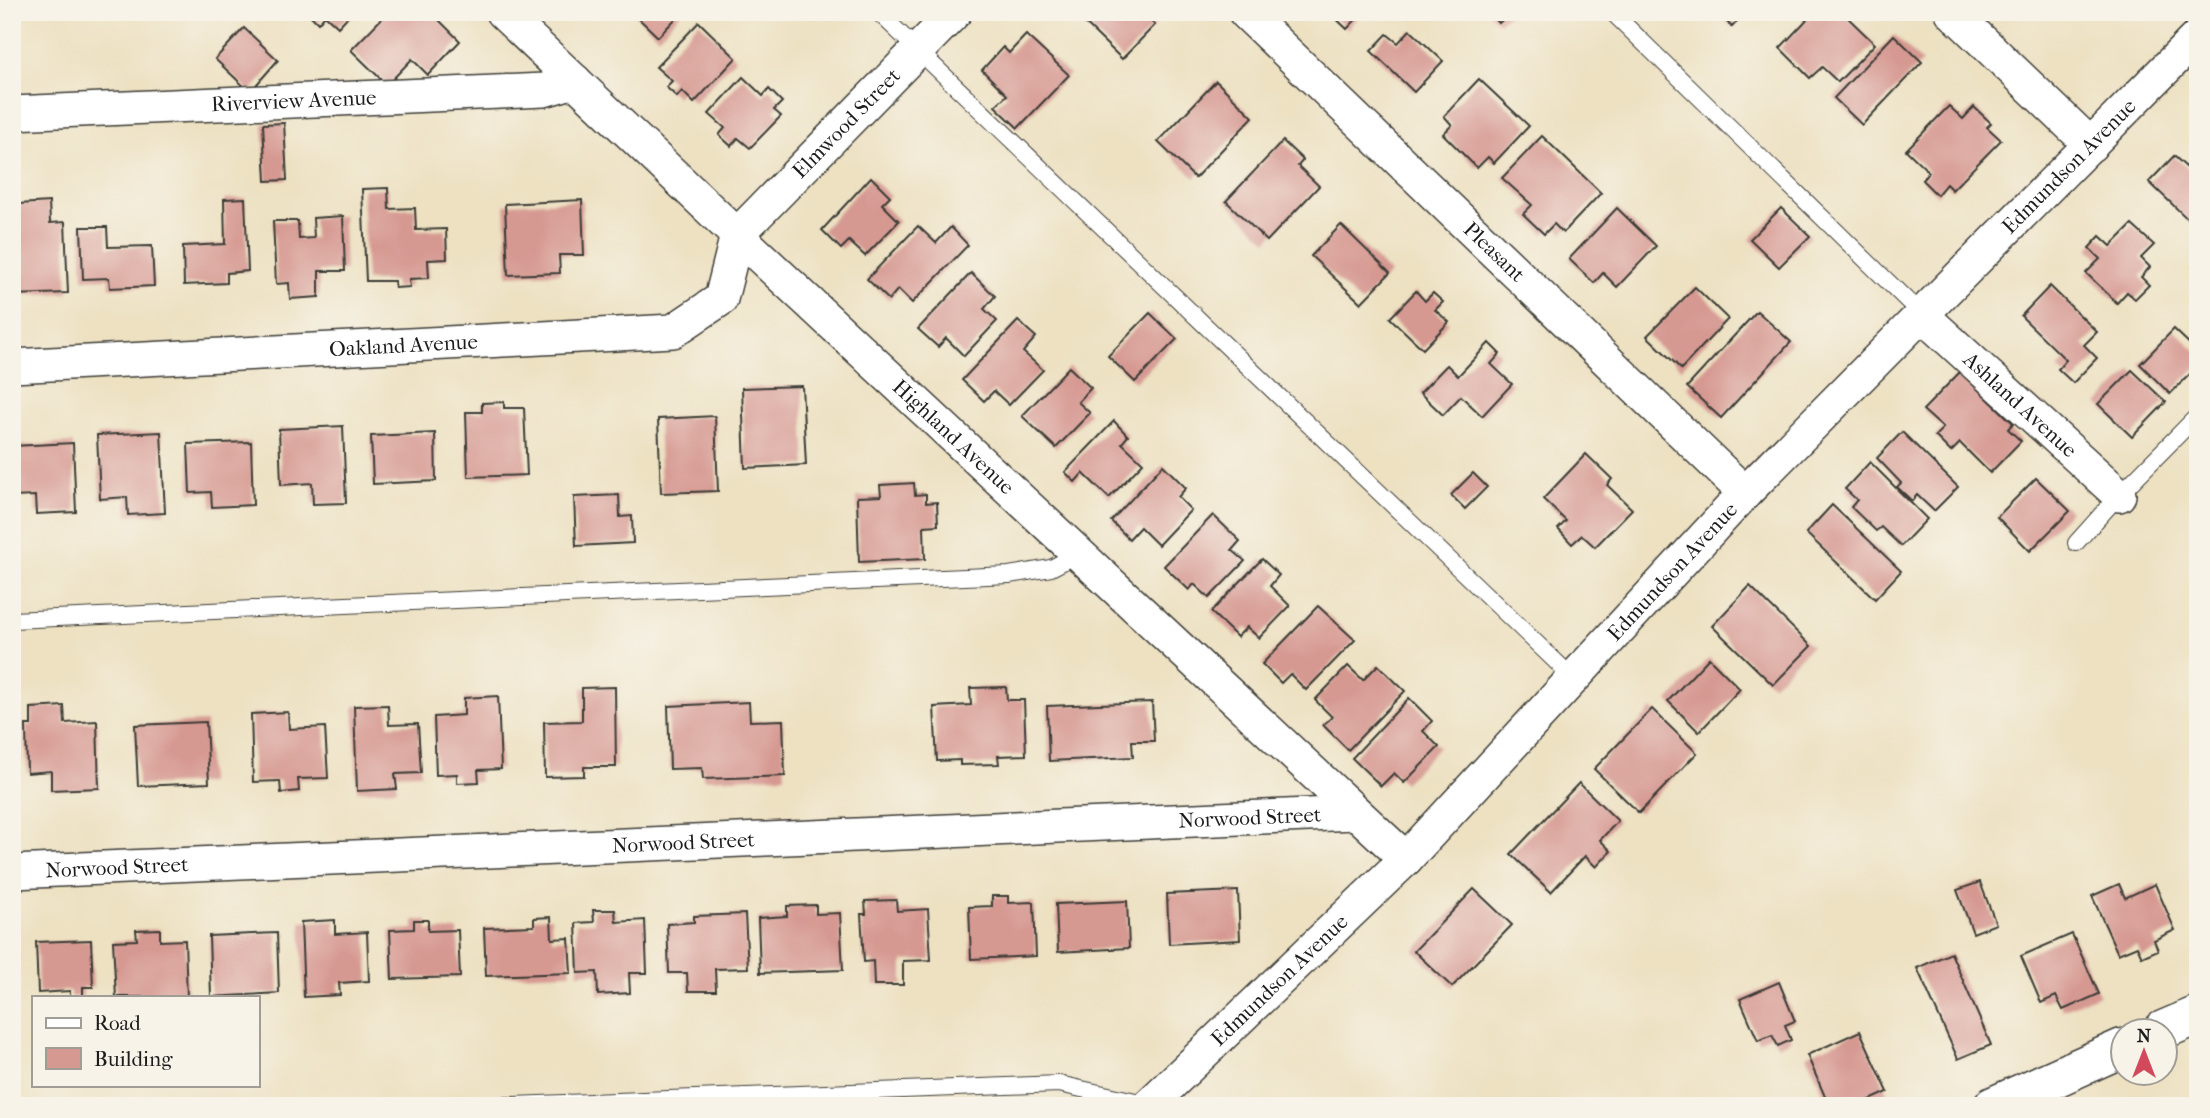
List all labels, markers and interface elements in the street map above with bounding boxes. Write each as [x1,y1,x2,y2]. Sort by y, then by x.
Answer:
street label: Elmwood Street [788,63,905,183]
street label: Riverview Avenue [211,85,377,116]
street label: Edmundson Avenue [1997,94,2141,239]
street label: Pleasant [1459,217,1530,287]
street label: Oakland Avenue [329,329,478,361]
street label: Ashland Avenue [1958,346,2082,462]
street label: Highland Avenue [888,375,1019,499]
street label: Edmundson Avenue [1602,497,1742,646]
street label: Norwood Street [1178,802,1322,833]
street label: Norwood Street [611,827,756,858]
street label: Norwood Street [45,852,189,883]
street label: Edmundson Avenue [1206,909,1353,1051]
legend [32,996,259,1086]
text: Road [94,1011,141,1035]
north arrow [2108,1016,2178,1086]
text: N [2137,1025,2152,1047]
text: Building [94,1047,173,1071]

